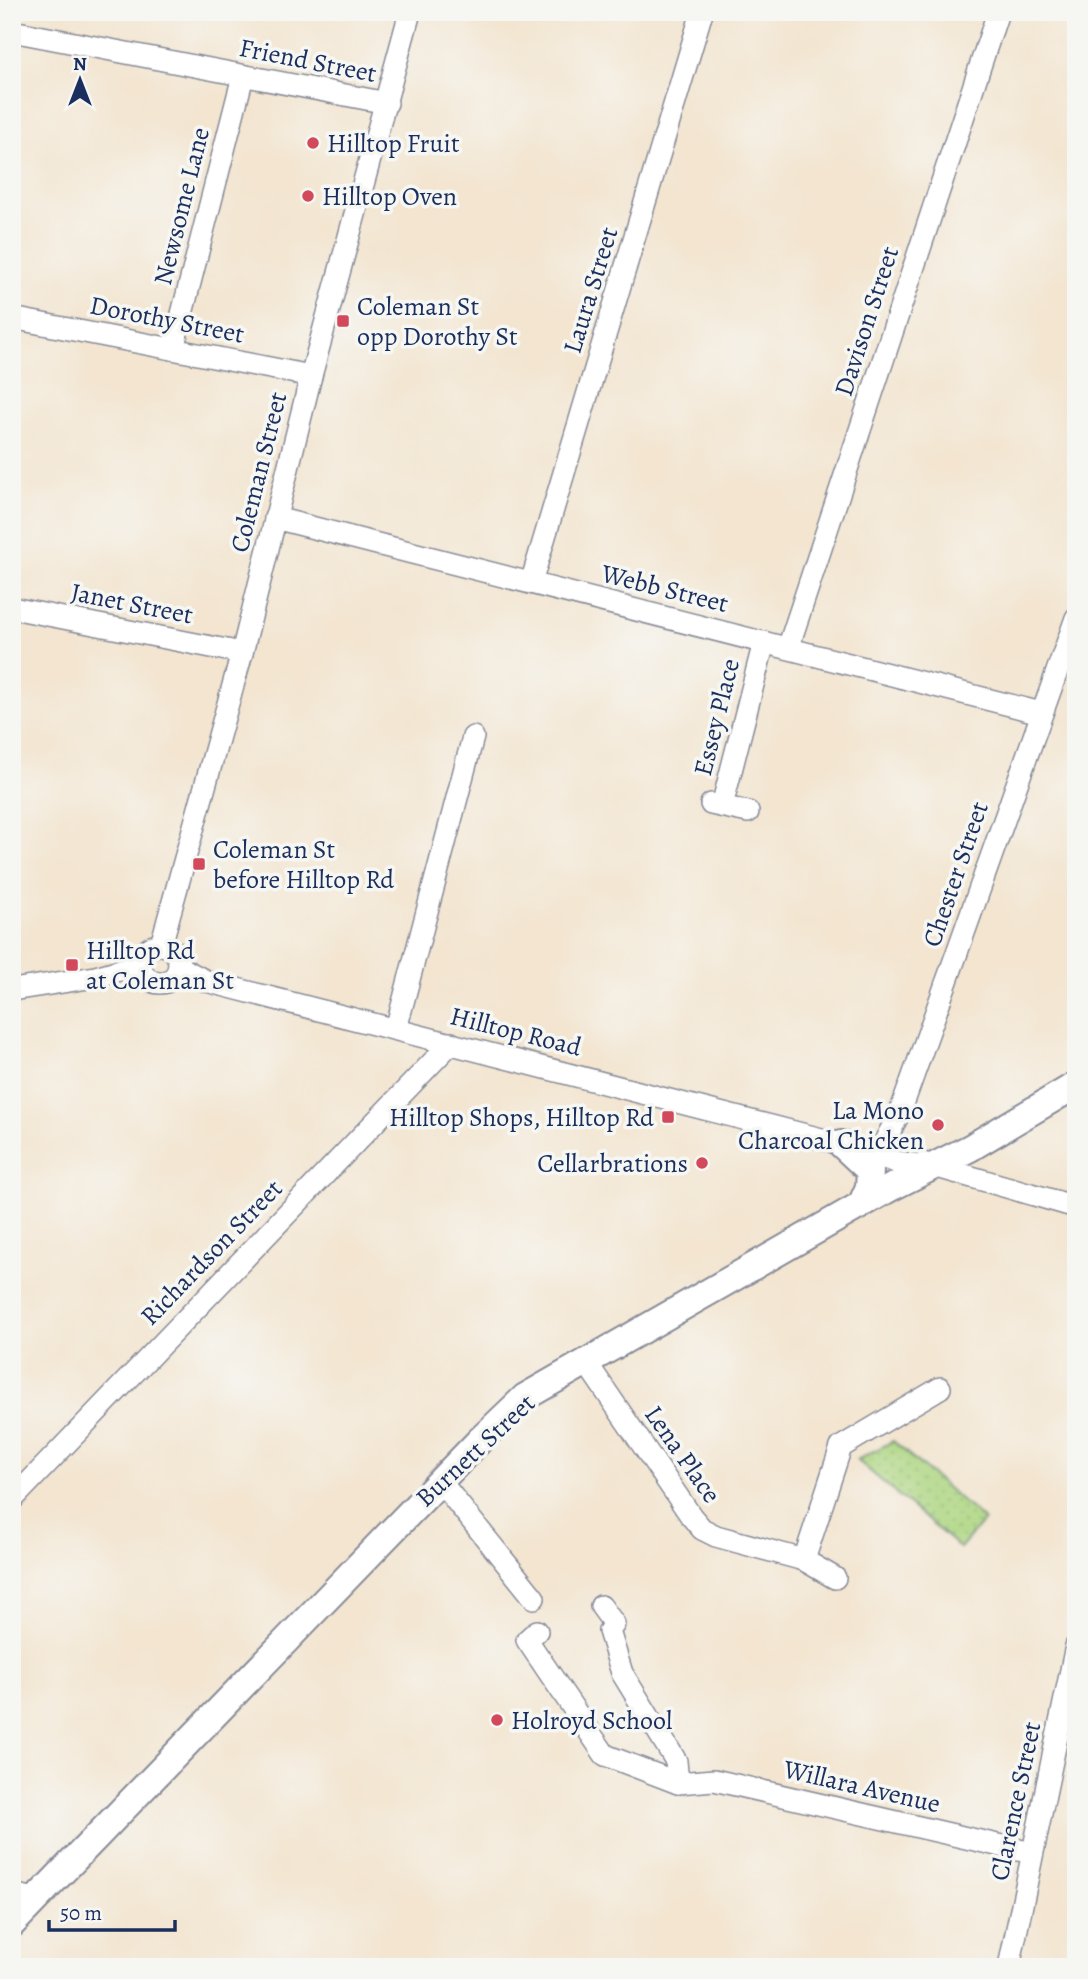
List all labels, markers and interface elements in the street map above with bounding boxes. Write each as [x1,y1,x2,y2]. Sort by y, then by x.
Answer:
street label: Friend Street [236,30,380,91]
north arrow [46,46,116,116]
text: N [73,51,87,77]
street label: Newsome Lane [145,124,218,289]
place label: Hilltop Fruit [327,126,460,161]
marker: Hilltop Fruit [305,135,321,151]
place label: Hilltop Oven [322,179,457,214]
marker: Hilltop Oven [300,188,316,204]
street label: Laura Street [555,222,626,358]
street label: Davison Street [826,241,907,401]
street label: Dorothy Street [87,287,247,352]
place label: Coleman St opp Dorothy St [357,289,518,354]
marker: Coleman St opp Dorothy St [335,313,351,329]
street label: Coleman Street [222,388,295,556]
street label: Webb Street [597,556,732,621]
street label: Janet Street [68,575,196,633]
street label: Essey Place [685,655,748,779]
street label: Chester Street [914,796,997,951]
place label: Coleman St before Hilltop Rd [213,832,394,897]
marker: Coleman St before Hilltop Rd [191,856,207,872]
place label: Hilltop Rd at Coleman St [86,933,234,998]
marker: Hilltop Rd at Coleman St [64,957,80,973]
street label: Hilltop Road [447,998,585,1065]
place label: La Mono Charcoal Chicken [738,1093,924,1158]
place label: Hilltop Shops, Hilltop Rd [389,1100,654,1135]
marker: Hilltop Shops, Hilltop Rd [660,1109,676,1125]
marker: La Mono Charcoal Chicken [930,1117,946,1133]
place label: Cellarbrations [537,1146,688,1181]
marker: Cellarbrations [694,1155,710,1171]
street label: Richardson Street [133,1171,290,1333]
street label: Burnett Street [408,1386,543,1515]
street label: Lena Place [636,1399,729,1510]
place label: Holroyd School [511,1703,672,1738]
marker: Holroyd School [489,1712,505,1728]
street label: Clarence Street [982,1718,1050,1884]
street label: Willara Avenue [779,1751,944,1822]
scale bar [49,1888,175,1932]
text: 50 m [60,1899,102,1927]

